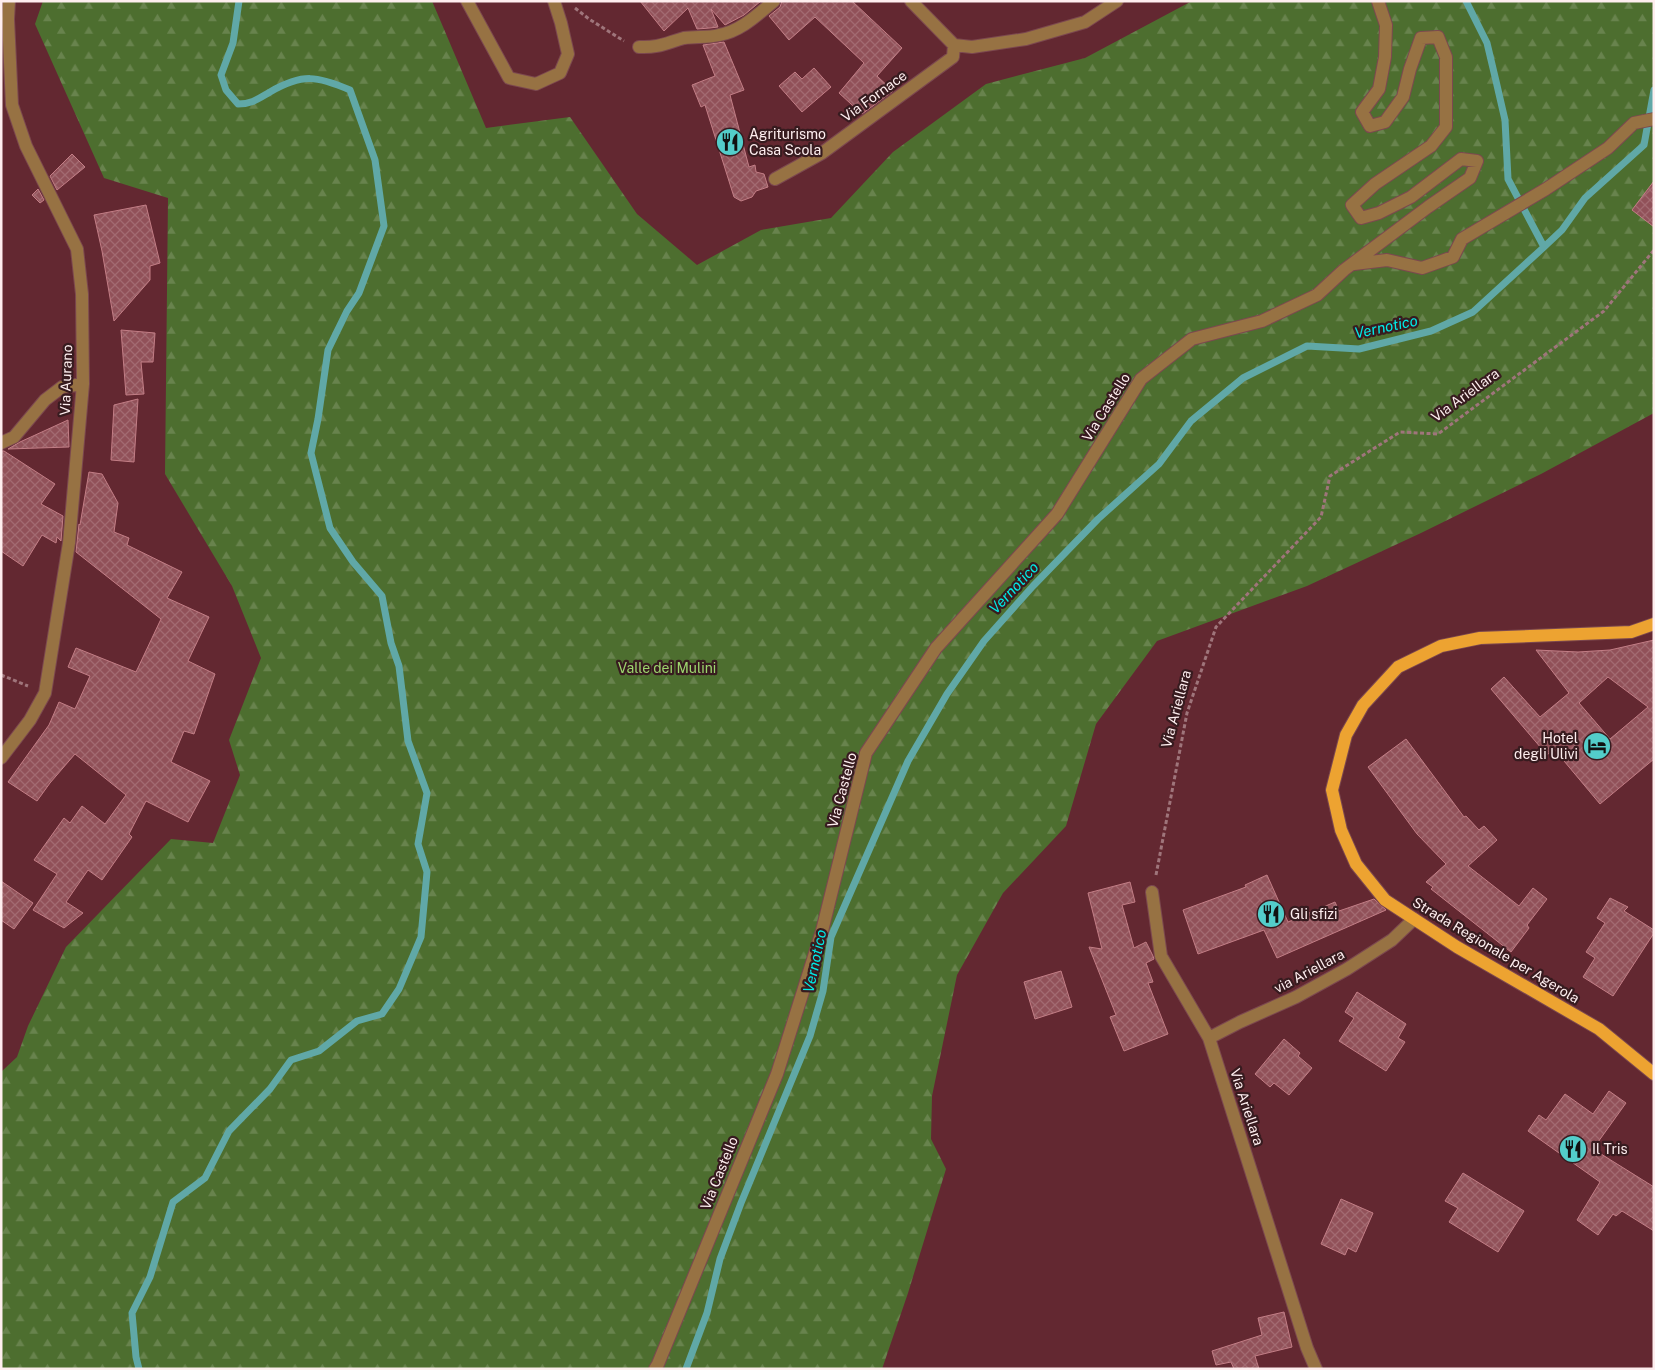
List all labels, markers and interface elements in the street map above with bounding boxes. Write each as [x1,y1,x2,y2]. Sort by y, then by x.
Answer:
street label: Via Fornace [838,67,910,125]
place label: Agriturismo Casa Scola [749,126,826,158]
restaurant icon: Agriturismo Casa Scola [715,127,745,157]
water label: Vernotico [1353,312,1419,341]
street label: Via Aurano [57,344,75,416]
street label: Via Ariellara [1428,365,1502,425]
street label: Via Castello [1079,370,1133,444]
water label: Vernotico [986,558,1042,617]
park label: Valle dei Mulini [618,660,716,676]
street label: Via Ariellara [1158,668,1194,750]
place label: Hotel degli Ulivi [1514,730,1578,762]
hotel icon: Hotel degli Ulivi [1582,731,1612,761]
street label: Via Castello [824,751,860,829]
street label: Strada Regionale per Agerola [1410,894,1582,1006]
restaurant icon: Gli sfizi [1256,899,1286,929]
place label: Gli sfizi [1290,906,1337,922]
water label: Vernotico [800,928,829,994]
street label: via Ariellara [1271,946,1347,996]
street label: Via Ariellara [1227,1067,1267,1147]
street label: Via Castello [697,1134,741,1212]
restaurant icon: Il Tris [1558,1134,1588,1164]
place label: Il Tris [1592,1141,1627,1157]

